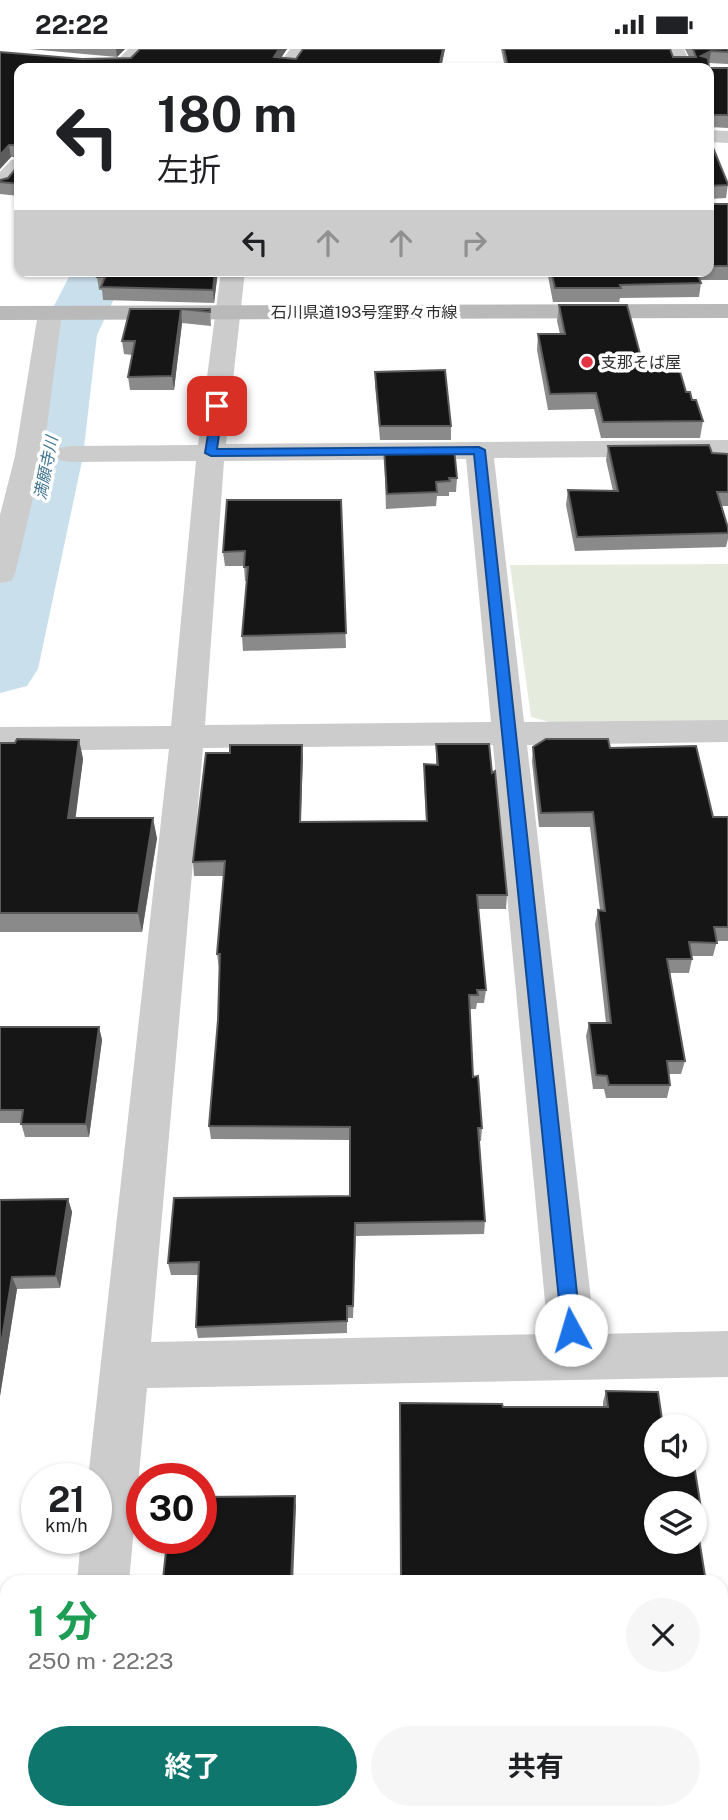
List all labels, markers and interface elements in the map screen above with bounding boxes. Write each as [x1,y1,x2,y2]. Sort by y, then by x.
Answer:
text: 22:22 [35,9,109,40]
text: 180 m [157,85,297,143]
icon: left [42,91,133,182]
text: 左折 [157,151,221,188]
icon: left [236,224,274,262]
icon: ahead [309,224,347,262]
icon: ahead [382,224,420,262]
icon: right [455,224,493,262]
street label: 石川県道193号窪野々市線 [271,303,457,322]
place label: 支那そば屋 [601,353,681,372]
marker: 支那そば屋 [579,354,595,370]
pin [187,376,247,436]
icon: arrive [198,387,236,425]
water label: 満願寺川 [31,433,62,501]
position arrow [534,1293,608,1367]
map controls [644,1414,707,1554]
button: sound [644,1414,707,1477]
speed limit sign: 30 [126,1463,217,1554]
text: 21 [48,1479,85,1520]
button: layers [644,1491,707,1554]
text: km/h [45,1515,88,1536]
text: 1 分 [28,1596,97,1645]
button: close [626,1598,700,1672]
text: 250 m · 22:23 [28,1647,174,1674]
button: 終了 [28,1726,357,1806]
button: 共有 [371,1726,700,1806]

